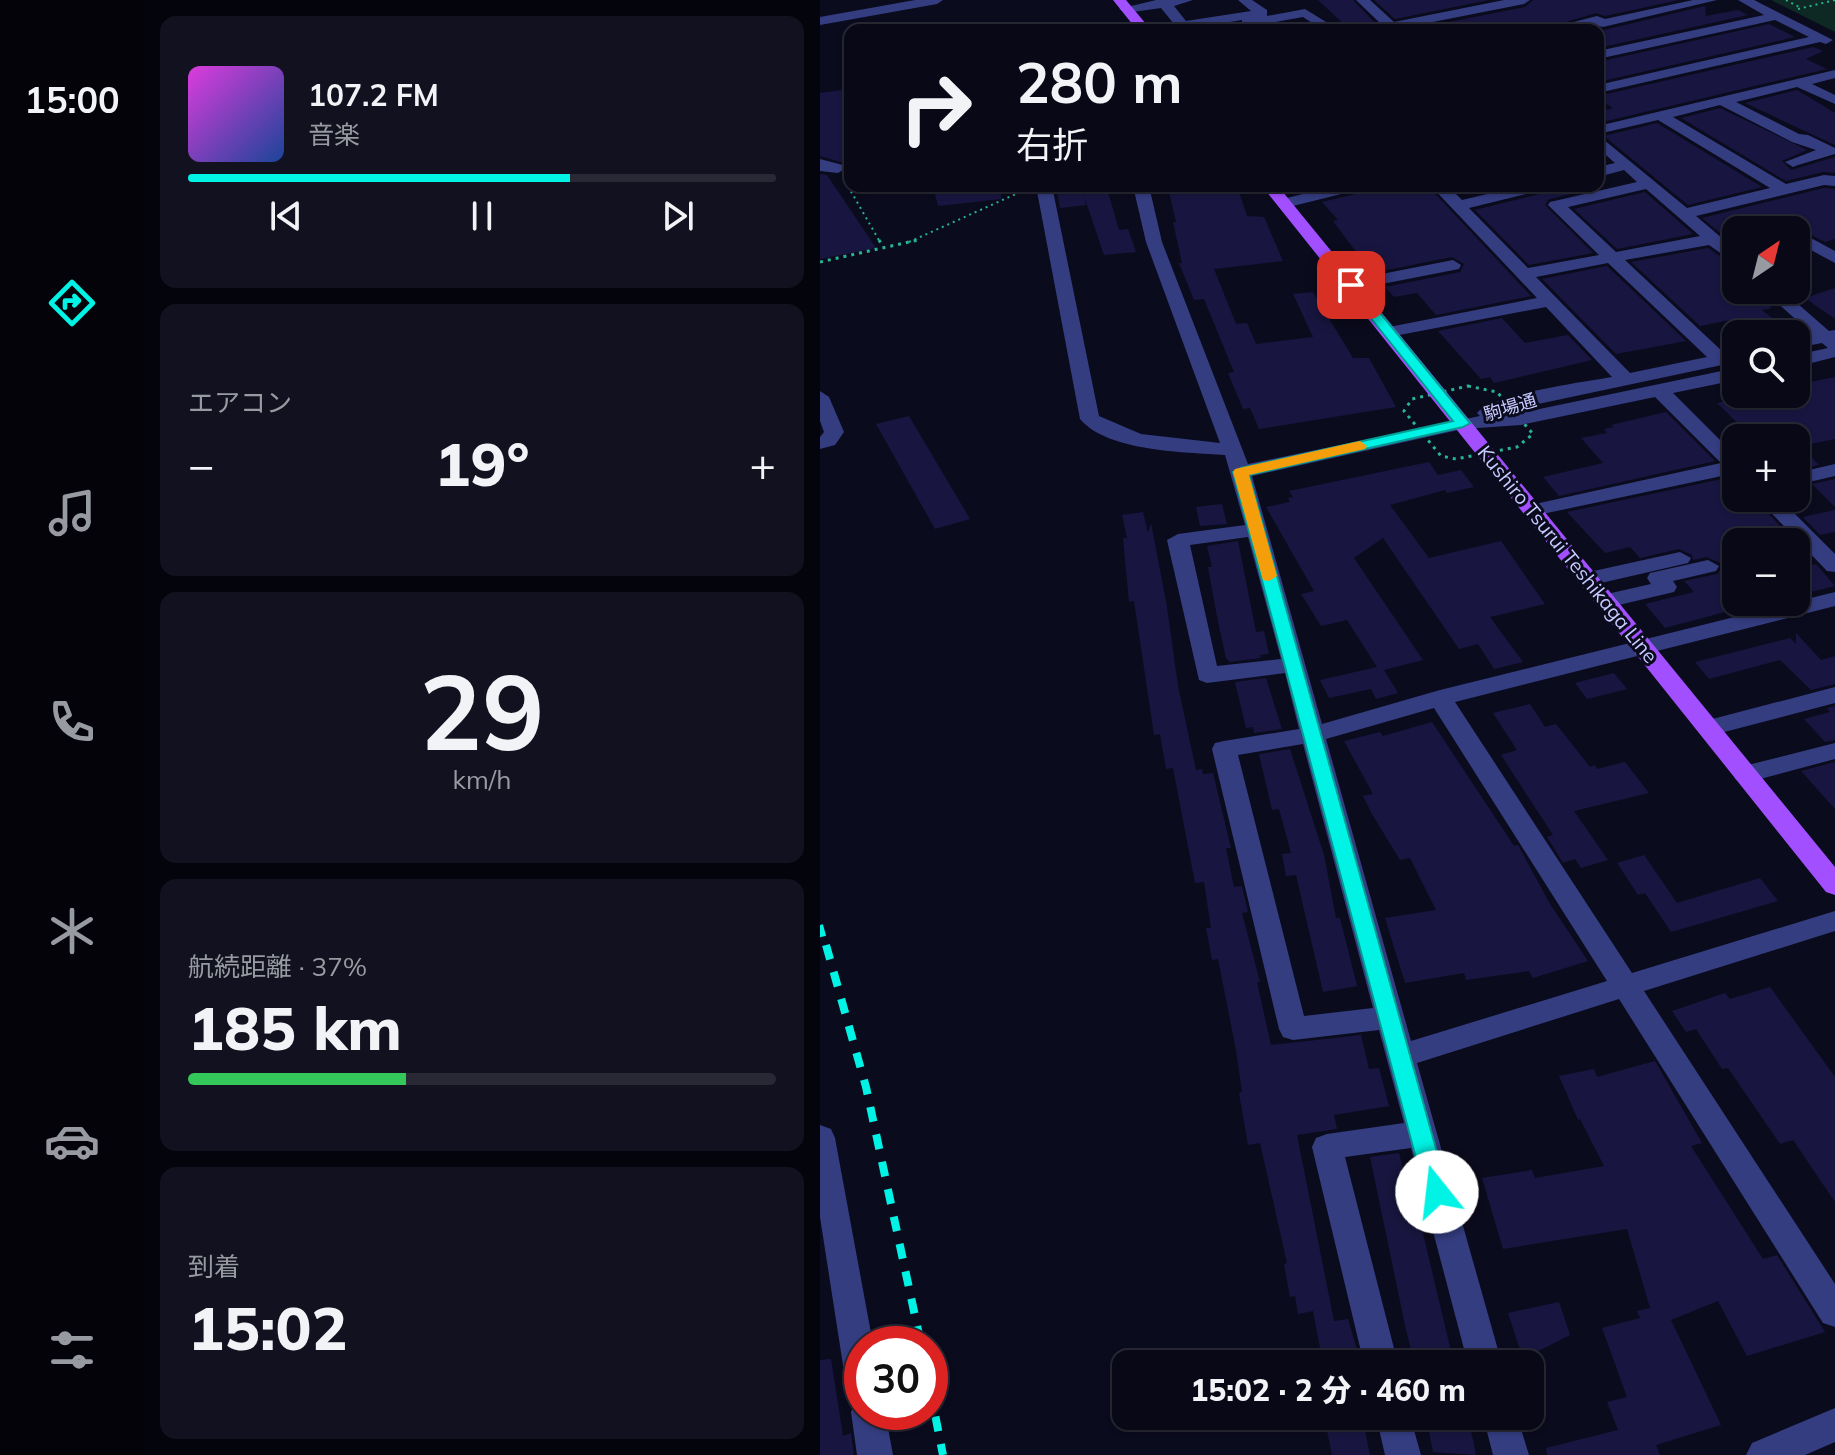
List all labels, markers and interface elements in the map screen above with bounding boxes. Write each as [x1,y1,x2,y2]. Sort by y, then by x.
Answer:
text: 280 m [1016,47,1183,117]
icon: right [884,56,988,160]
text: 107.2 FM [308,76,439,114]
text: 15:00 [24,77,120,122]
text: 音楽 [308,118,360,151]
text: 右折 [1016,122,1088,167]
icon: previous [264,194,308,238]
icon: pause [460,194,504,238]
icon: next [656,194,700,238]
north arrow [1722,216,1810,304]
map controls [1722,216,1810,616]
pin [1317,251,1385,319]
icon: arrive [1329,263,1373,307]
icon: directions [44,275,100,331]
button: search [1722,320,1810,408]
text: エアコン [188,386,292,419]
street label: 駒場通 [1481,388,1539,426]
button: + [1722,424,1810,512]
text: 19° [434,426,530,501]
text: − [188,437,214,492]
text: + [750,437,776,492]
street label: Kushiro Tsurui Teshikaga Line [1473,440,1663,668]
icon: music [44,485,100,541]
button: − [1722,528,1810,616]
text: 29 [420,645,544,776]
icon: phone [44,694,100,750]
text: km/h [453,763,511,796]
icon: climate [44,903,100,959]
text: 航続距離 · 37% [188,950,367,983]
text: 185 km [188,990,402,1065]
icon: car [44,1113,100,1169]
position arrow [1395,1150,1479,1234]
text: 到着 [188,1250,240,1283]
text: 15:02 [188,1290,348,1365]
icon: filters [44,1322,100,1378]
speed limit sign: 30 [844,1326,948,1430]
text: 15:02 · 2 分 · 460 m [1190,1371,1466,1409]

